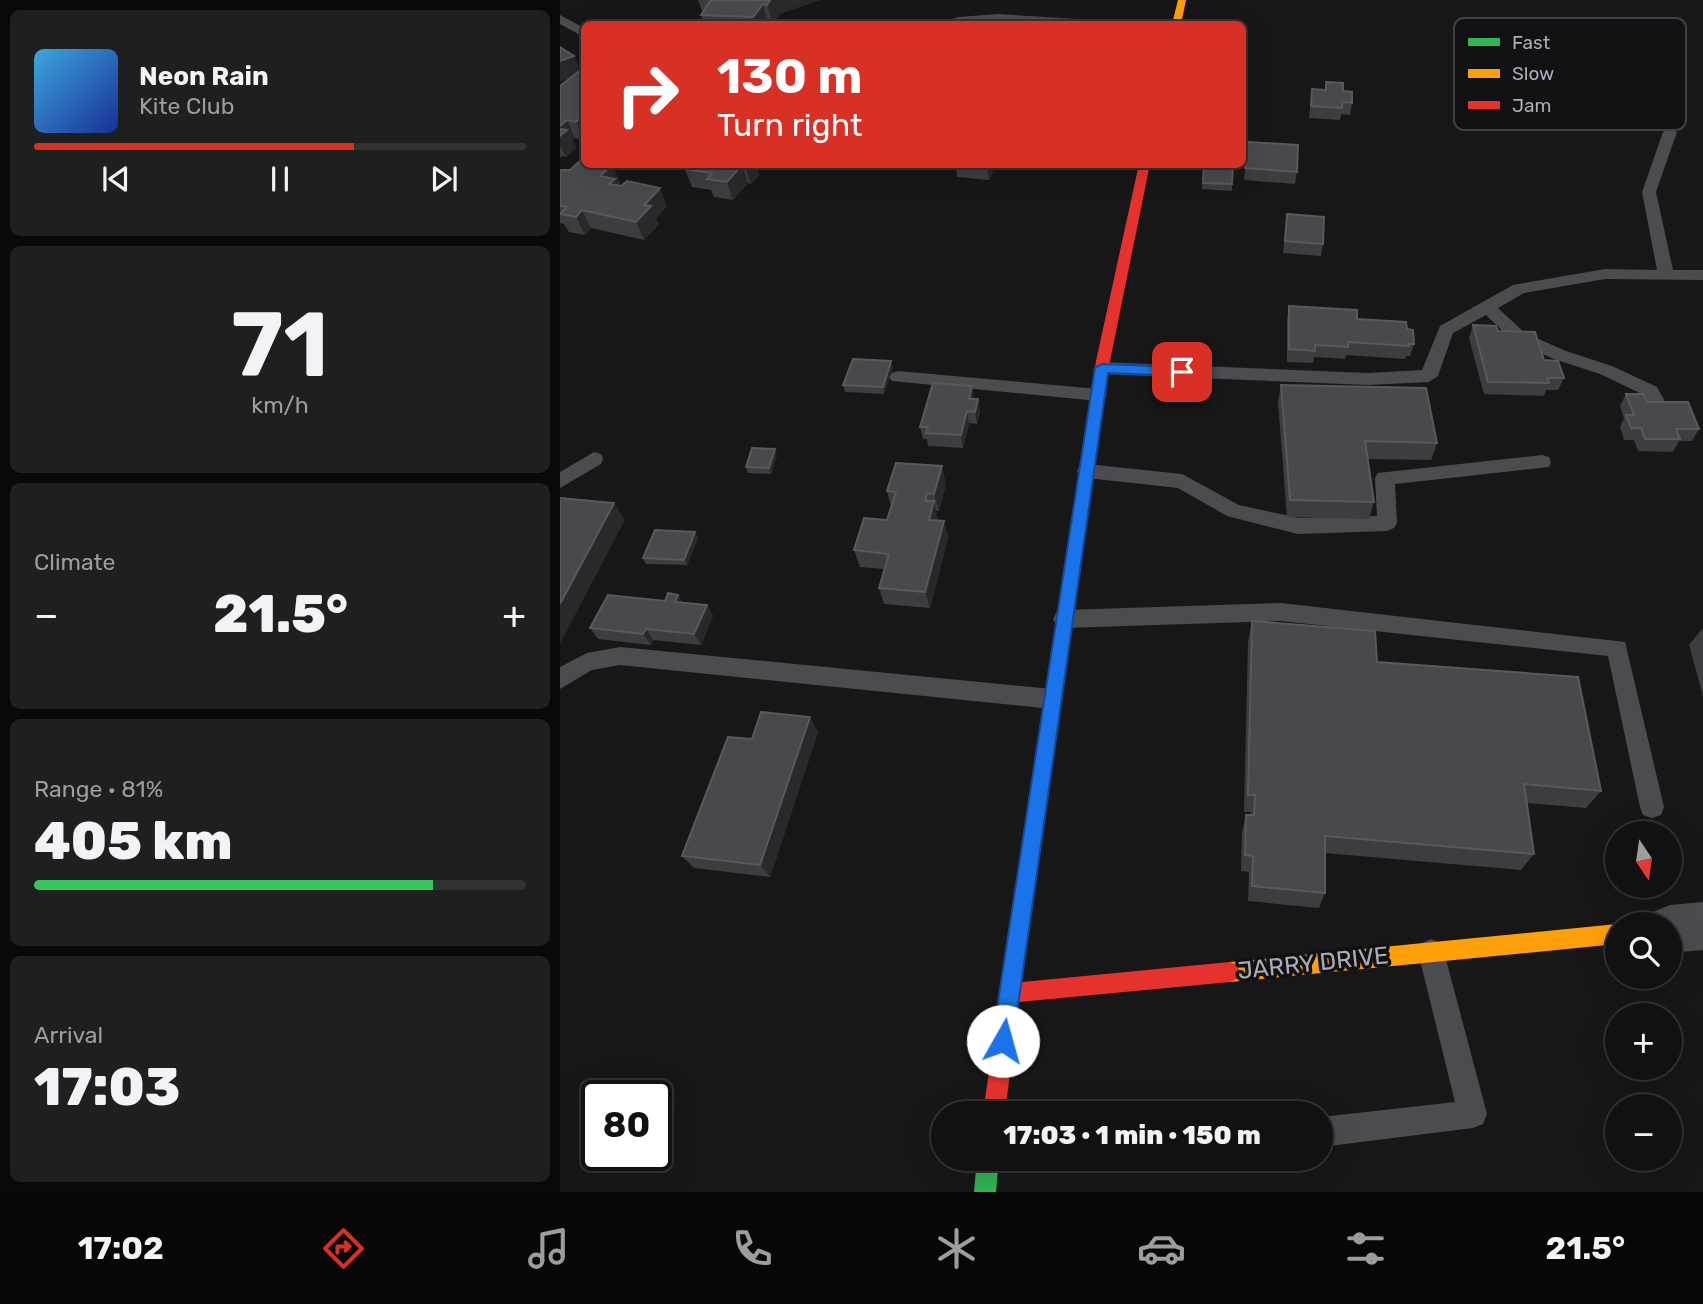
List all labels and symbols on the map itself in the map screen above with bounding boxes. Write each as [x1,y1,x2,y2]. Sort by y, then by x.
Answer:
legend [1454,18,1686,130]
text: Fast [1512,31,1551,54]
text: Slow [1512,62,1554,85]
text: Jam [1512,94,1551,117]
pin [1152,342,1212,402]
north arrow [1605,821,1682,898]
street label: JARRY DRIVE [1236,941,1390,985]
position arrow [966,1004,1040,1078]
speed limit sign: 80 [581,1080,672,1171]

